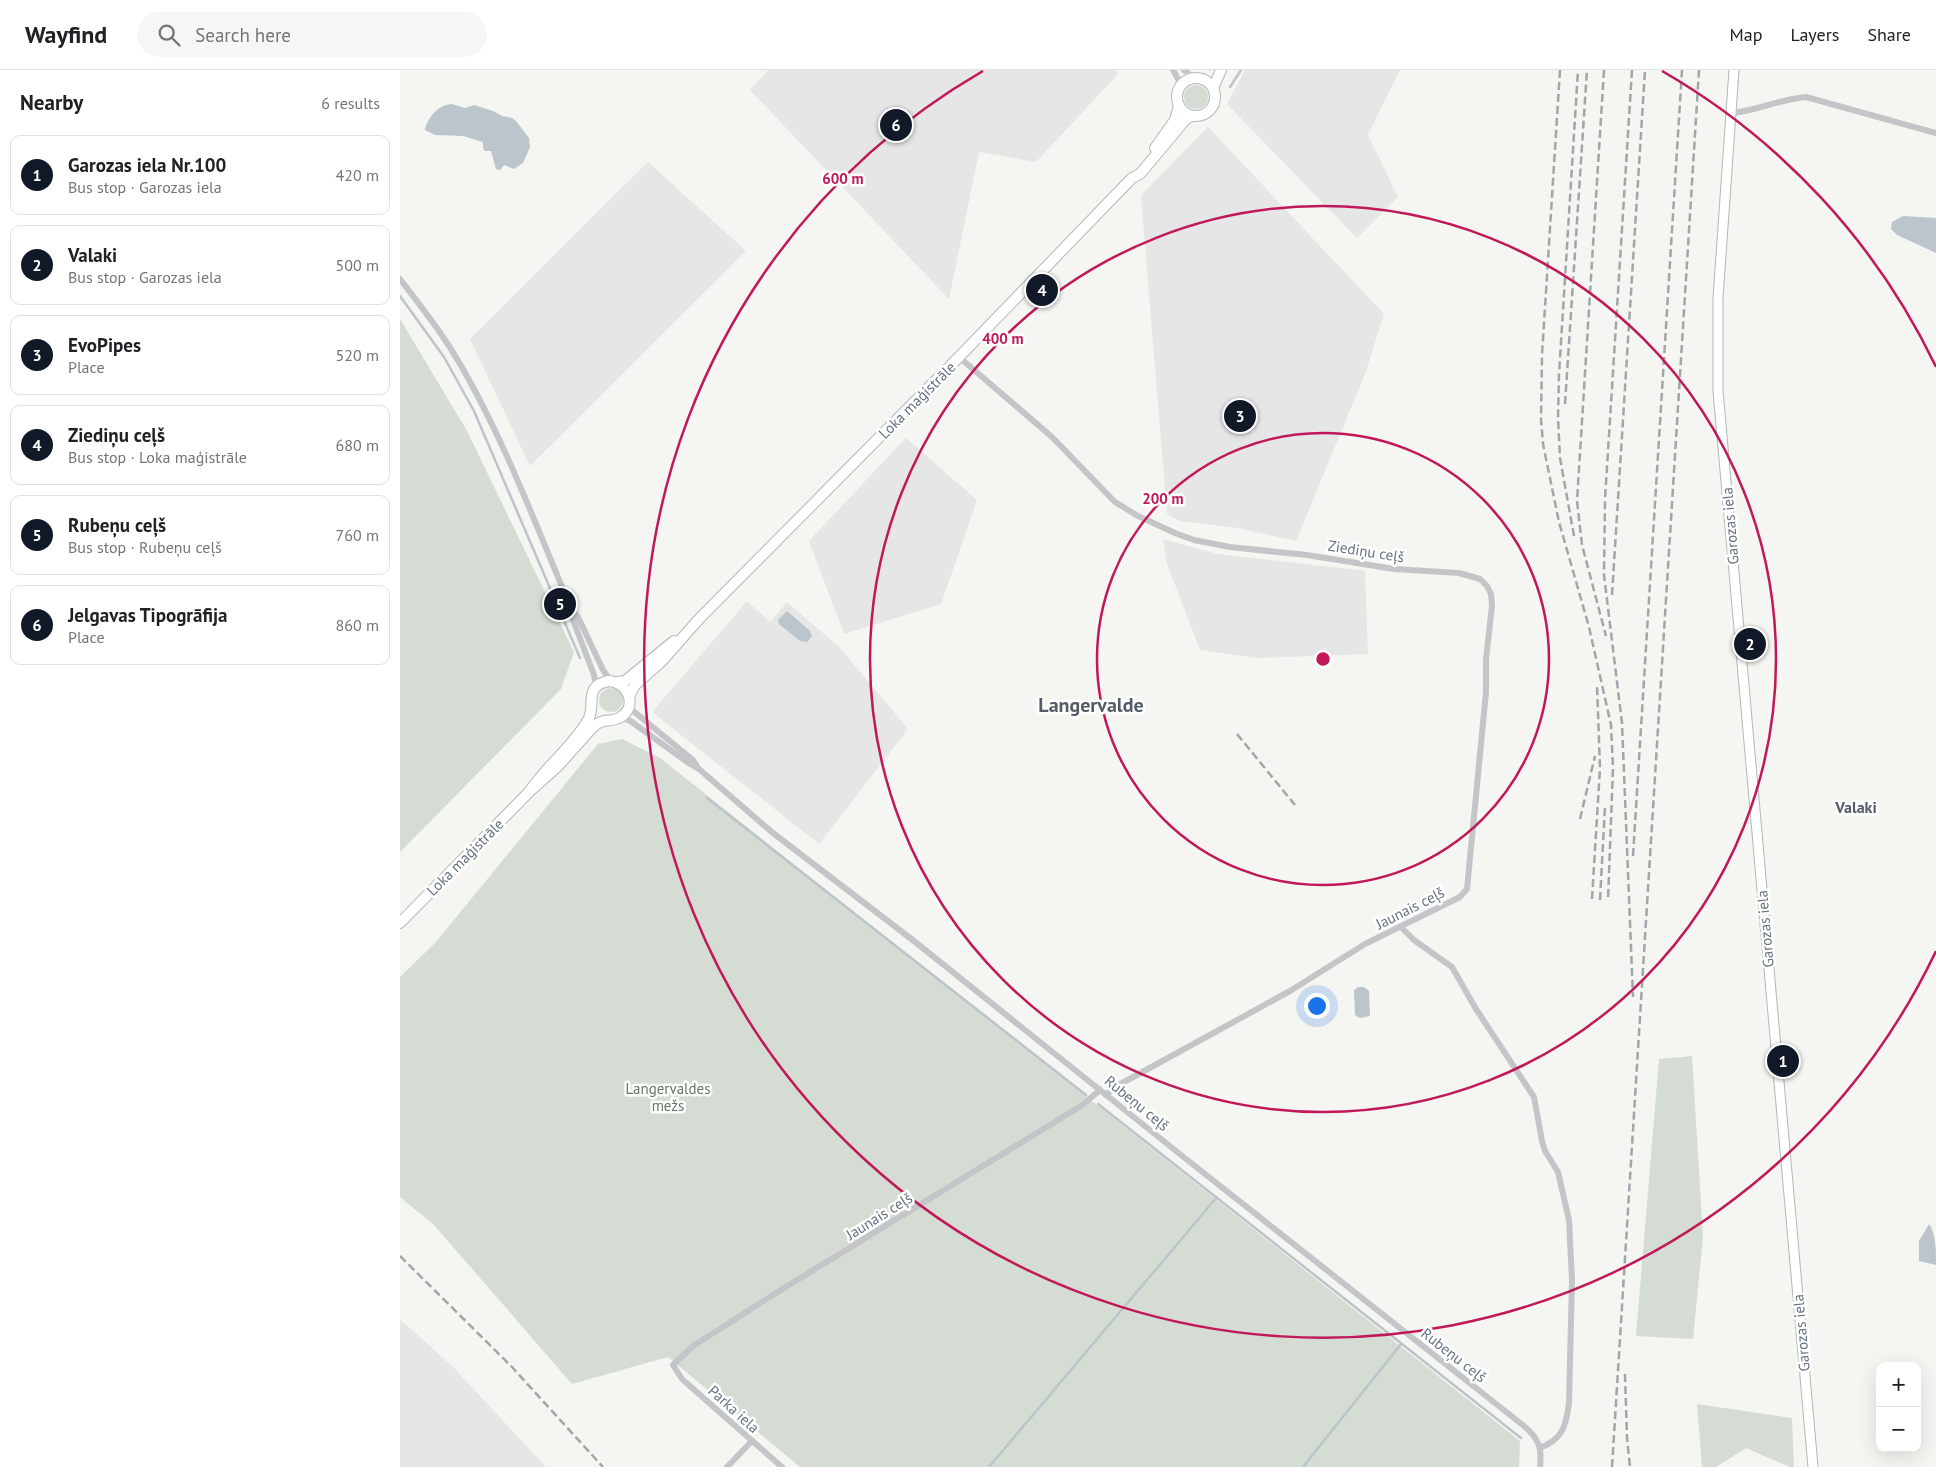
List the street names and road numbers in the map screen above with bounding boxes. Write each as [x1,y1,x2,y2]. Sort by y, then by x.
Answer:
street label: Loka maģistrāle [875,358,959,442]
street label: Garozas iela [1717,487,1743,565]
street label: Ziediņu ceļš [1327,536,1405,566]
street label: Loka maģistrāle [423,815,507,899]
street label: Jaunais ceļš [1372,883,1448,934]
street label: Garozas iela [1752,890,1778,968]
street label: Rubeņu ceļš [1101,1071,1173,1135]
street label: Jaunais ceļš [841,1188,916,1244]
street label: Garozas iela [1788,1294,1814,1372]
street label: Rubeņu ceļš [1418,1324,1490,1386]
street label: Parka iela [704,1381,764,1437]

